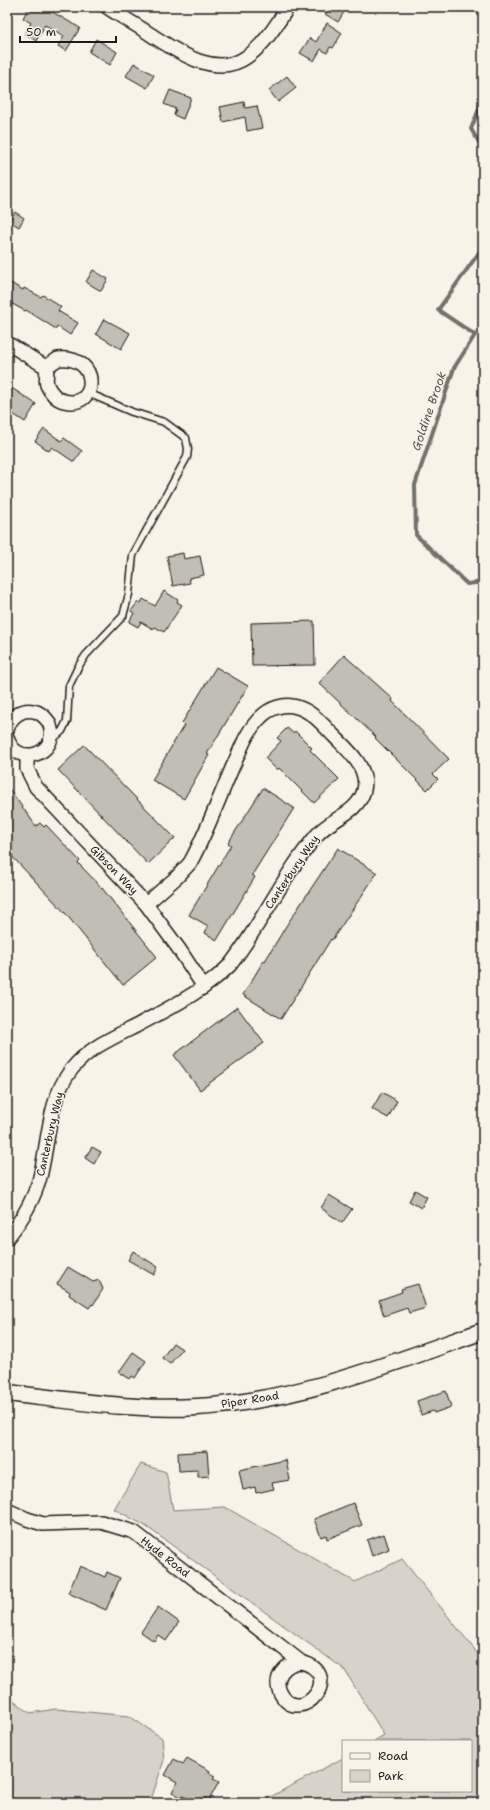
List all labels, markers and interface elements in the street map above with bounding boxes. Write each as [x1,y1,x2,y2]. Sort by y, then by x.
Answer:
scale bar [20,18,116,44]
text: 50 m [26,24,56,40]
water label: Goldine Brook [408,369,450,453]
street label: Canterbury Way [262,832,322,912]
street label: Gibson Way [87,842,141,898]
street label: Canterbury Way [33,1090,67,1178]
street label: Piper Road [220,1388,280,1412]
street label: Hyde Road [137,1533,193,1581]
legend [342,1740,472,1792]
text: Road [378,1748,409,1764]
text: Park [378,1768,404,1784]

